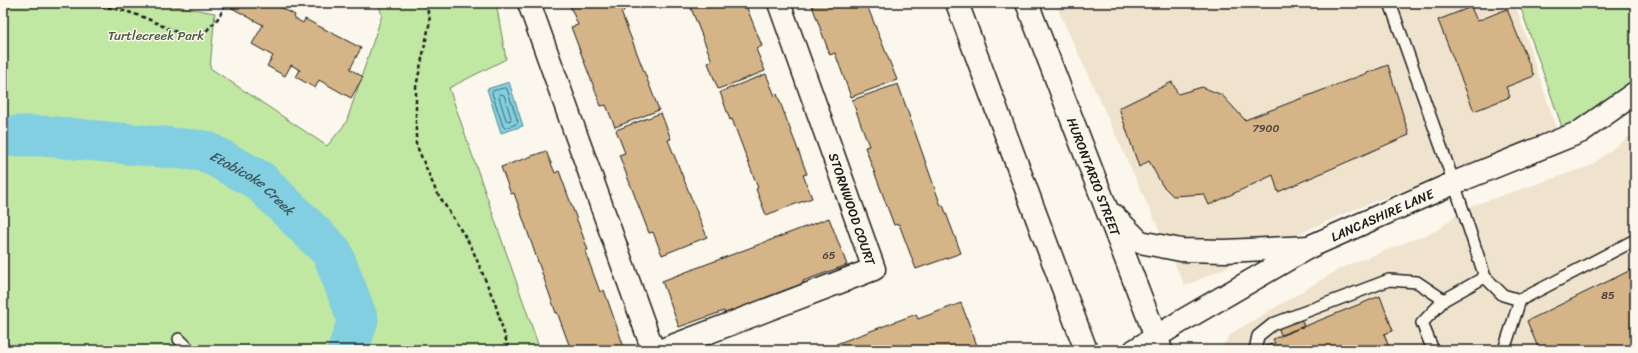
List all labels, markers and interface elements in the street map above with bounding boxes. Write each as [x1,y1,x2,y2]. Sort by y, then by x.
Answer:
park label: Turtlecreek Park [108,24,204,47]
street label: HURONTARIO STREET [1061,114,1128,241]
house number: 7900 [1253,119,1280,138]
water label: Etobicoke Creek [205,143,302,223]
street label: STORNWOOD COURT [822,150,883,270]
street label: LANCASHIRE LANE [1327,182,1438,248]
house number: 65 [823,246,836,265]
house number: 85 [1601,286,1615,305]

